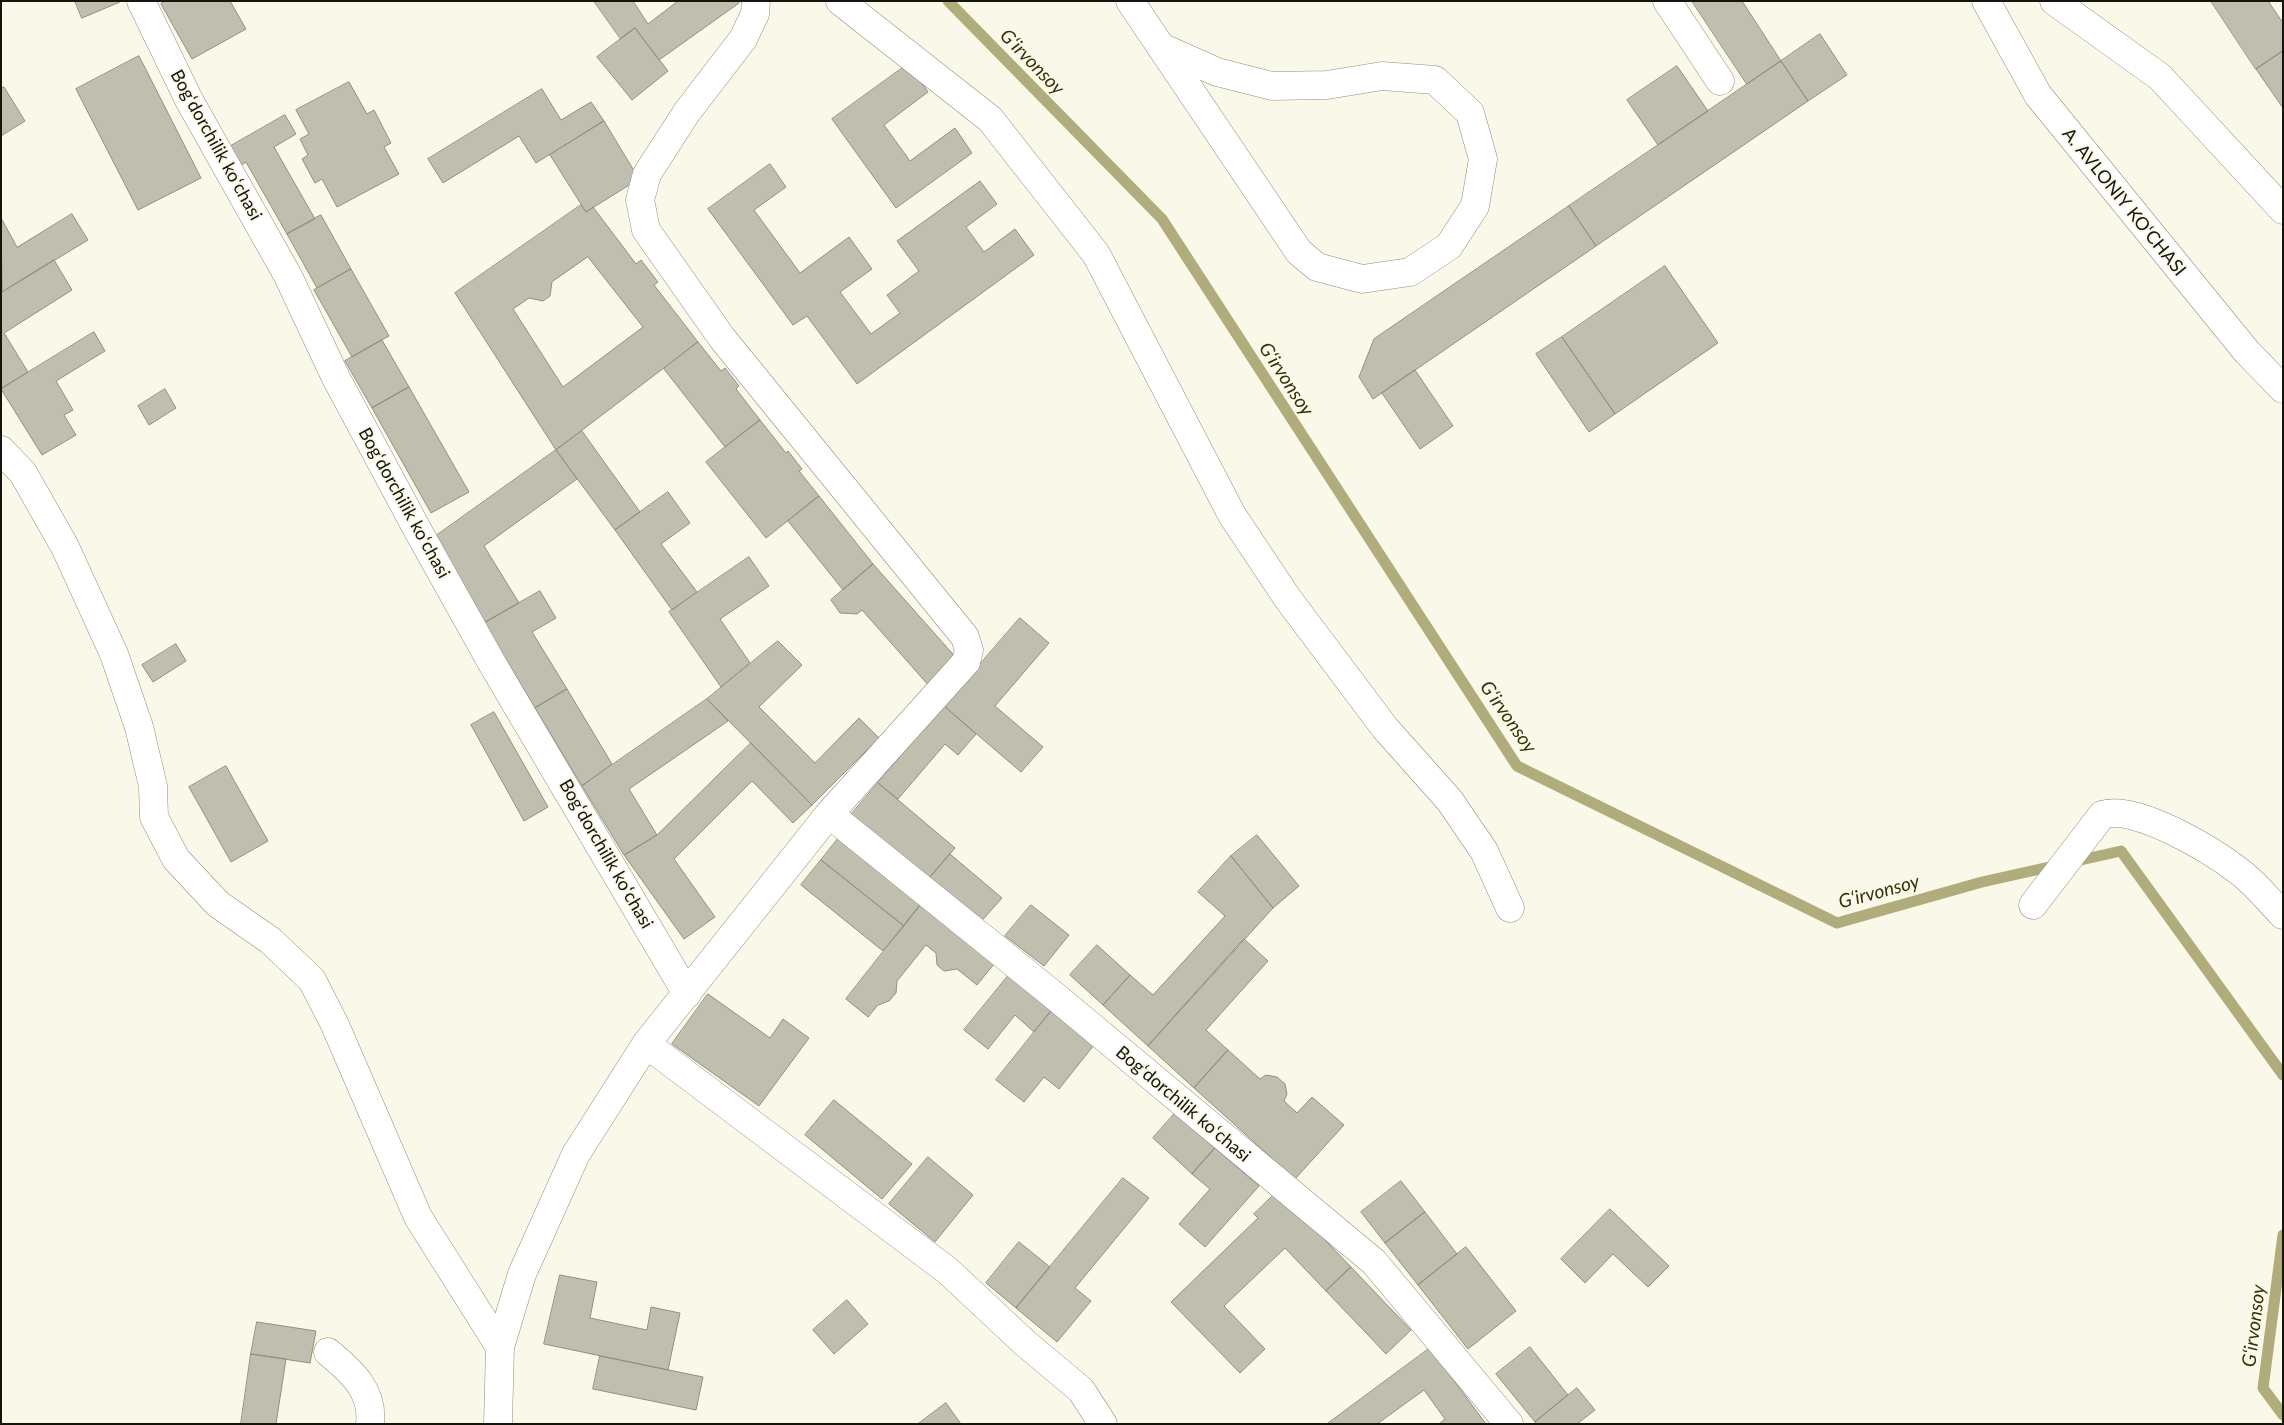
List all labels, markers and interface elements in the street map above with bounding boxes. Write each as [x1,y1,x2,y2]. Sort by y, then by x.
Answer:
water label: G‘irvonsoy [995,24,1069,100]
street label: Bogʻdorchilik koʻchasi [166,66,266,224]
street label: A. AVLONIY KO‘CHASI [2058,124,2190,280]
water label: G‘irvonsoy [1254,338,1318,420]
street label: Bogʻdorchilik koʻchasi [354,424,454,582]
water label: G‘irvonsoy [1475,677,1541,757]
street label: Bogʻdorchilik koʻchasi [554,775,658,933]
water label: G‘irvonsoy [1836,870,1922,914]
street label: Bogʻdorchilik koʻchasi [1111,1041,1255,1167]
water label: G‘irvonsoy [2238,1284,2270,1368]

